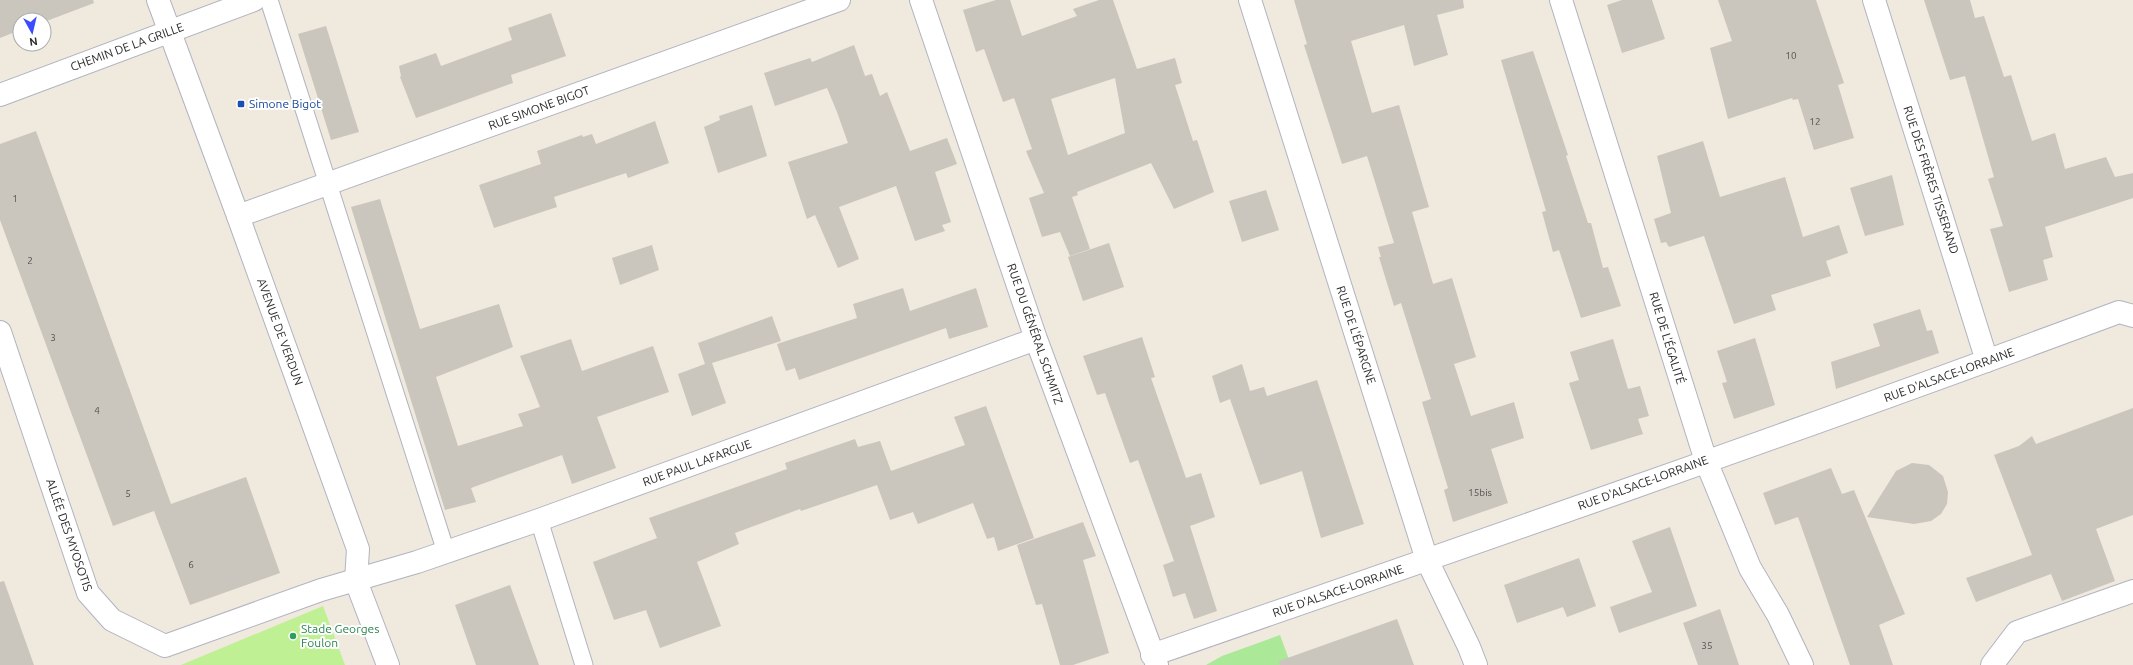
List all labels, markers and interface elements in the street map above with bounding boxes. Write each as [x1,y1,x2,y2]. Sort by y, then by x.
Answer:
north arrow [12,12,52,52]
street label: CHEMIN DE LA GRILLE [68,20,186,73]
text: N [28,35,38,48]
house number: 10 [1785,50,1797,61]
street label: RUE SIMONE BIGOT [486,83,592,132]
place label: Simone Bigot [249,97,321,110]
marker: Simone Bigot [236,99,246,109]
street label: RUE DES FRÈRES TISSERAND [1901,104,1962,256]
house number: 12 [1809,116,1821,127]
house number: 1 [12,193,18,204]
house number: 2 [27,255,33,266]
street label: RUE DU GÉNÉRAL SCHMITZ [1005,262,1066,406]
street label: AVENUE DE VERDUN [255,277,306,387]
street label: RUE DE L'ÉPARGNE [1334,284,1379,386]
street label: RUE DE L'ÉGALITÉ [1647,290,1688,386]
house number: 3 [50,332,56,343]
street label: RUE D'ALSACE-LORRAINE [1882,345,2016,404]
house number: 4 [94,405,100,416]
street label: RUE PAUL LAFARGUE [641,437,753,488]
street label: RUE D'ALSACE-LORRAINE [1576,453,1710,512]
street label: ALLÉE DES MYOSOTIS [44,477,95,593]
house number: 15bis [1468,487,1492,498]
house number: 5 [125,488,131,499]
house number: 6 [188,559,194,570]
street label: RUE D'ALSACE-LORRAINE [1271,562,1405,619]
place label: Stade Georges Foulon [301,622,379,649]
marker: Stade Georges Foulon [288,631,298,641]
house number: 35 [1701,640,1713,651]

